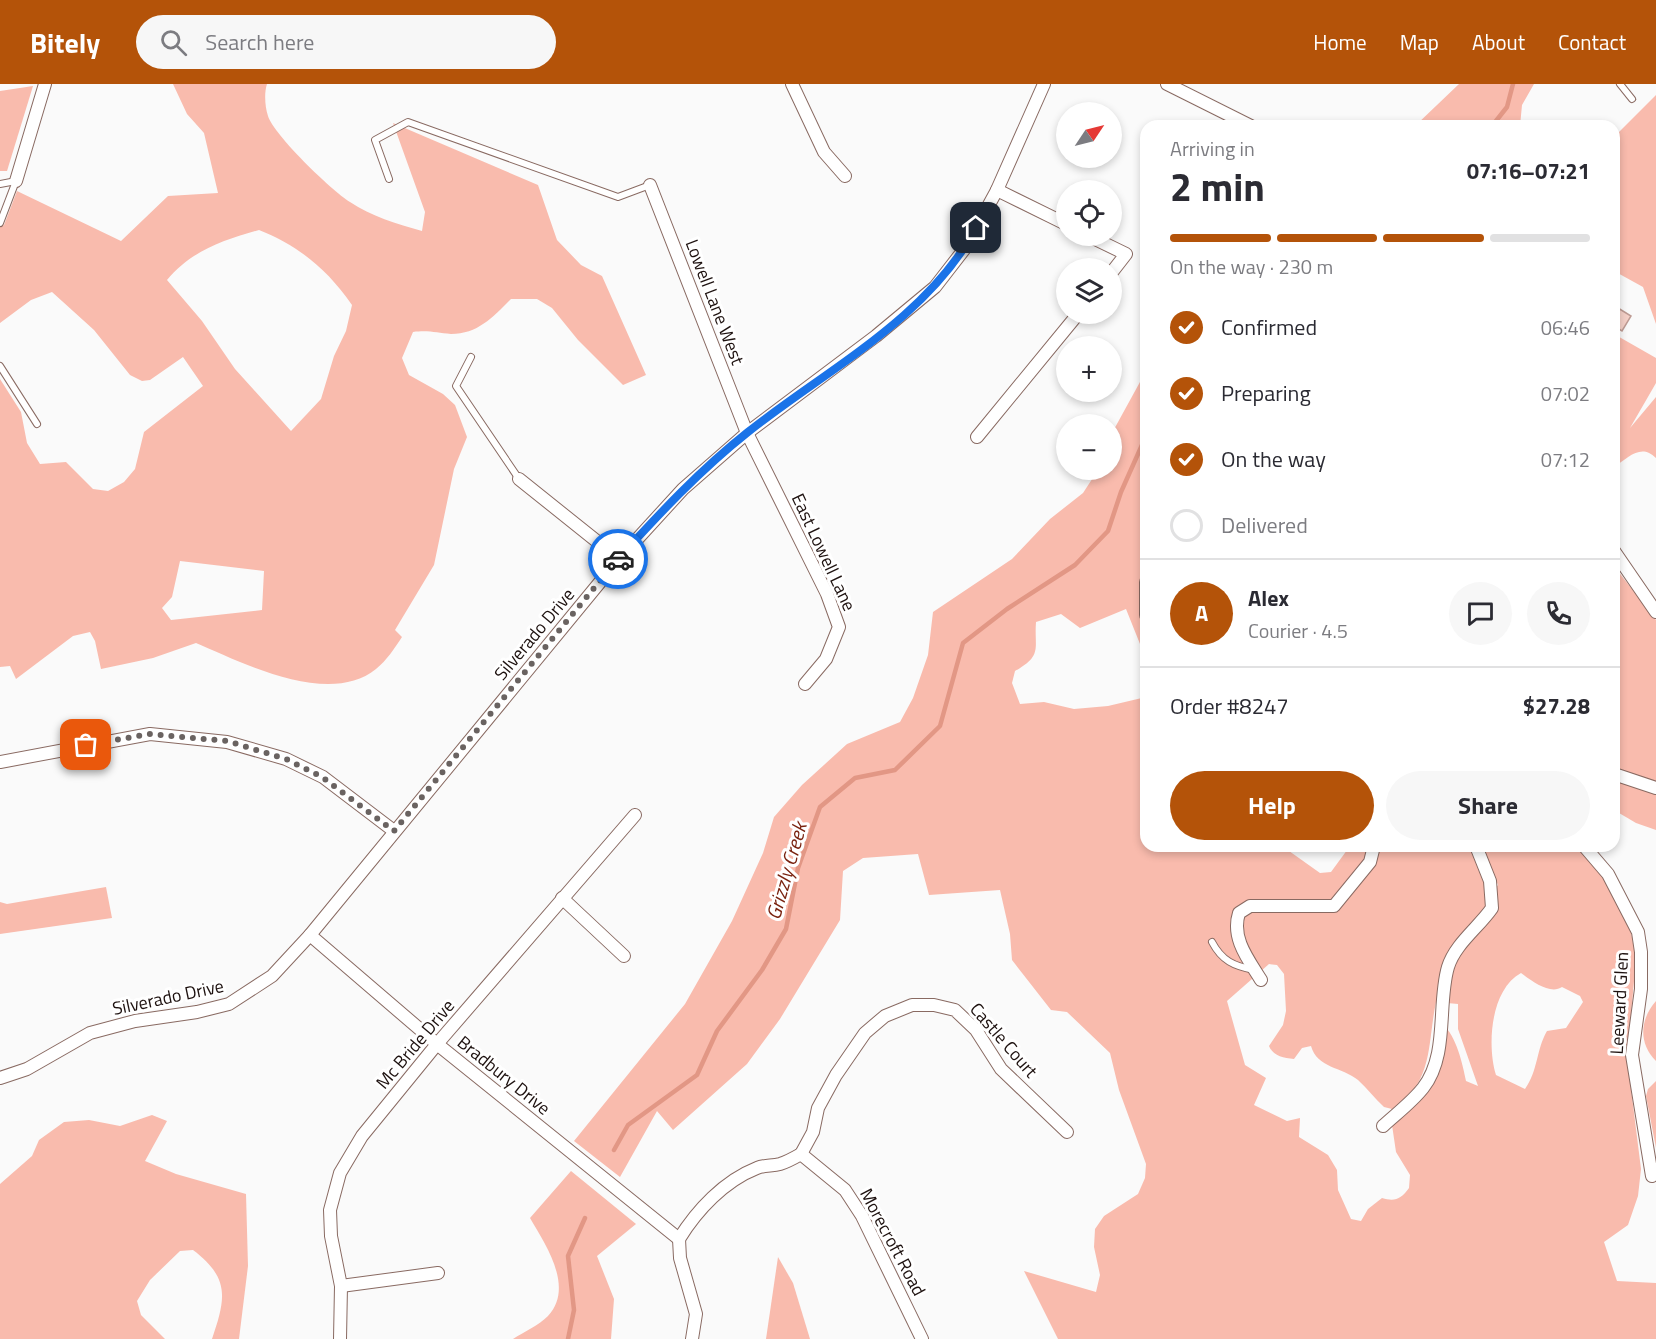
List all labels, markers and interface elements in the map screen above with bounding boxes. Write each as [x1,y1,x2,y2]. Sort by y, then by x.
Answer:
search box [136,15,556,69]
text: Bitely [30,21,100,64]
text: Search here [205,25,314,59]
icon: search [157,26,190,59]
text: Home [1313,26,1367,58]
text: Map [1400,26,1439,58]
text: About [1472,26,1525,58]
text: Contact [1558,26,1626,58]
north arrow [1056,102,1122,168]
map controls [1056,102,1122,480]
text: Arriving in [1170,133,1255,164]
text: 07:16–07:21 [1467,154,1590,188]
text: 2 min [1170,157,1265,216]
button: locate [1056,180,1122,246]
pin [950,202,1001,253]
icon: home [959,211,992,244]
street label: Lowell Lane West [679,235,752,369]
text: On the way · 230 m [1170,251,1333,282]
button: layers [1056,258,1122,324]
text: Confirmed [1221,310,1317,344]
icon: check [1170,311,1203,344]
text: 06:46 [1541,312,1590,343]
button: + [1056,336,1122,402]
text: Preparing [1221,376,1311,410]
icon: check [1170,377,1203,410]
text: 07:02 [1541,378,1590,409]
button: − [1056,414,1122,480]
text: On the way [1221,442,1326,476]
icon: check [1170,443,1203,476]
text: 07:12 [1541,444,1590,475]
street label: East Lowell Lane [785,489,863,615]
text: Delivered [1221,508,1308,542]
courier [588,529,648,589]
icon: car [602,543,635,576]
text: Alex [1248,581,1289,615]
street label: Silverado Drive [487,582,581,686]
button: chat [1449,582,1512,645]
button: phone [1527,582,1590,645]
text: A [1195,596,1208,630]
text: Courier · 4.5 [1248,615,1348,646]
text: Order #8247 [1170,689,1289,723]
text: $27.28 [1523,689,1590,723]
pin [60,719,111,770]
icon: bag [69,728,102,761]
button: Help [1170,771,1374,840]
button: Share [1386,771,1590,840]
water label: Grizzly Creek [757,817,815,923]
street label: Leeward Glen [1603,951,1635,1055]
street label: Silverado Drive [110,972,226,1022]
street label: Mc Bride Drive [369,993,461,1095]
street label: Castle Court [964,996,1045,1084]
street label: Bradbury Drive [452,1029,556,1121]
street label: Morecroft Road [853,1183,933,1301]

